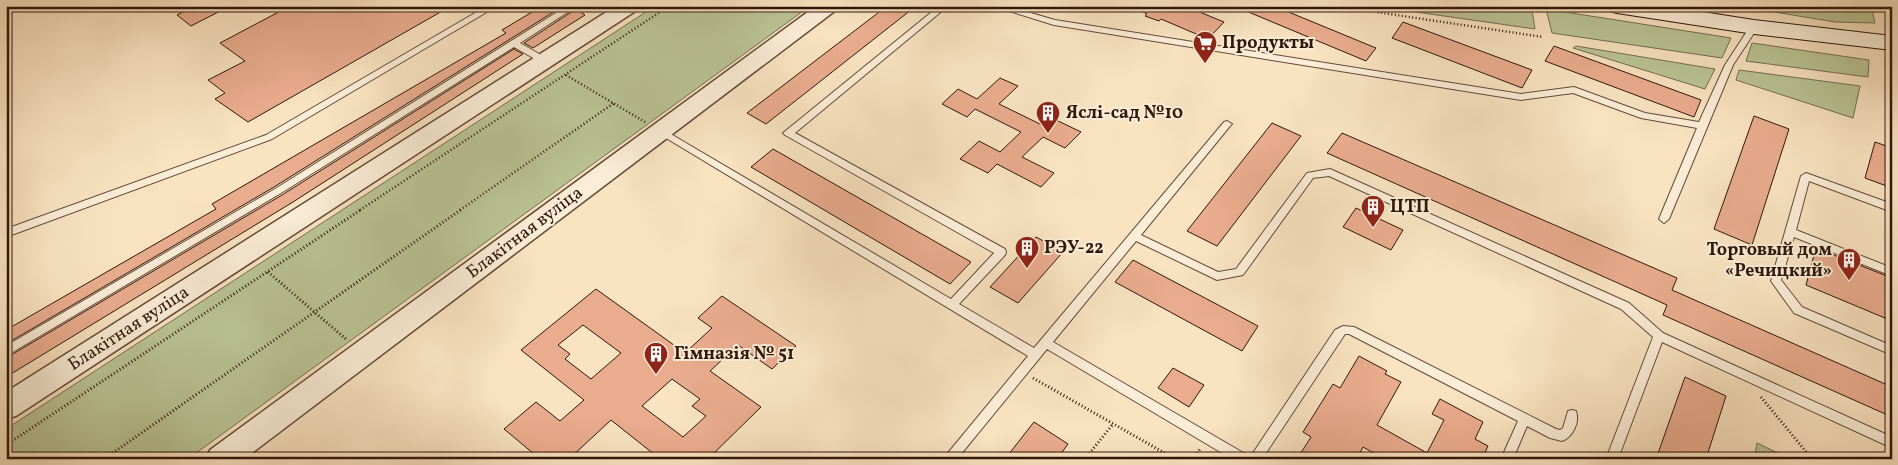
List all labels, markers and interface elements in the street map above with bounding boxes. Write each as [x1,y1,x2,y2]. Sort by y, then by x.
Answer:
supermarket icon: Продукты [1192,30,1218,64]
place label: Продукты [1222,31,1314,56]
building icon: Яслі-сад №10 [1035,100,1061,134]
place label: Яслі-сад №10 [1066,101,1183,126]
street label: Блакітная вуліца [462,181,588,285]
building icon: ЦТП [1360,194,1386,228]
place label: ЦТП [1390,195,1430,220]
building icon: РЭУ-22 [1014,235,1040,269]
place label: РЭУ-22 [1044,236,1104,261]
place label: Торговый дом «Речицкий» [1707,238,1833,284]
building icon: Торговый дом «Речицкий» [1836,247,1862,281]
street label: Блакітная вуліца [64,280,194,378]
building icon: Гімназія № 51 [643,341,669,375]
place label: Гімназія № 51 [674,342,794,367]

